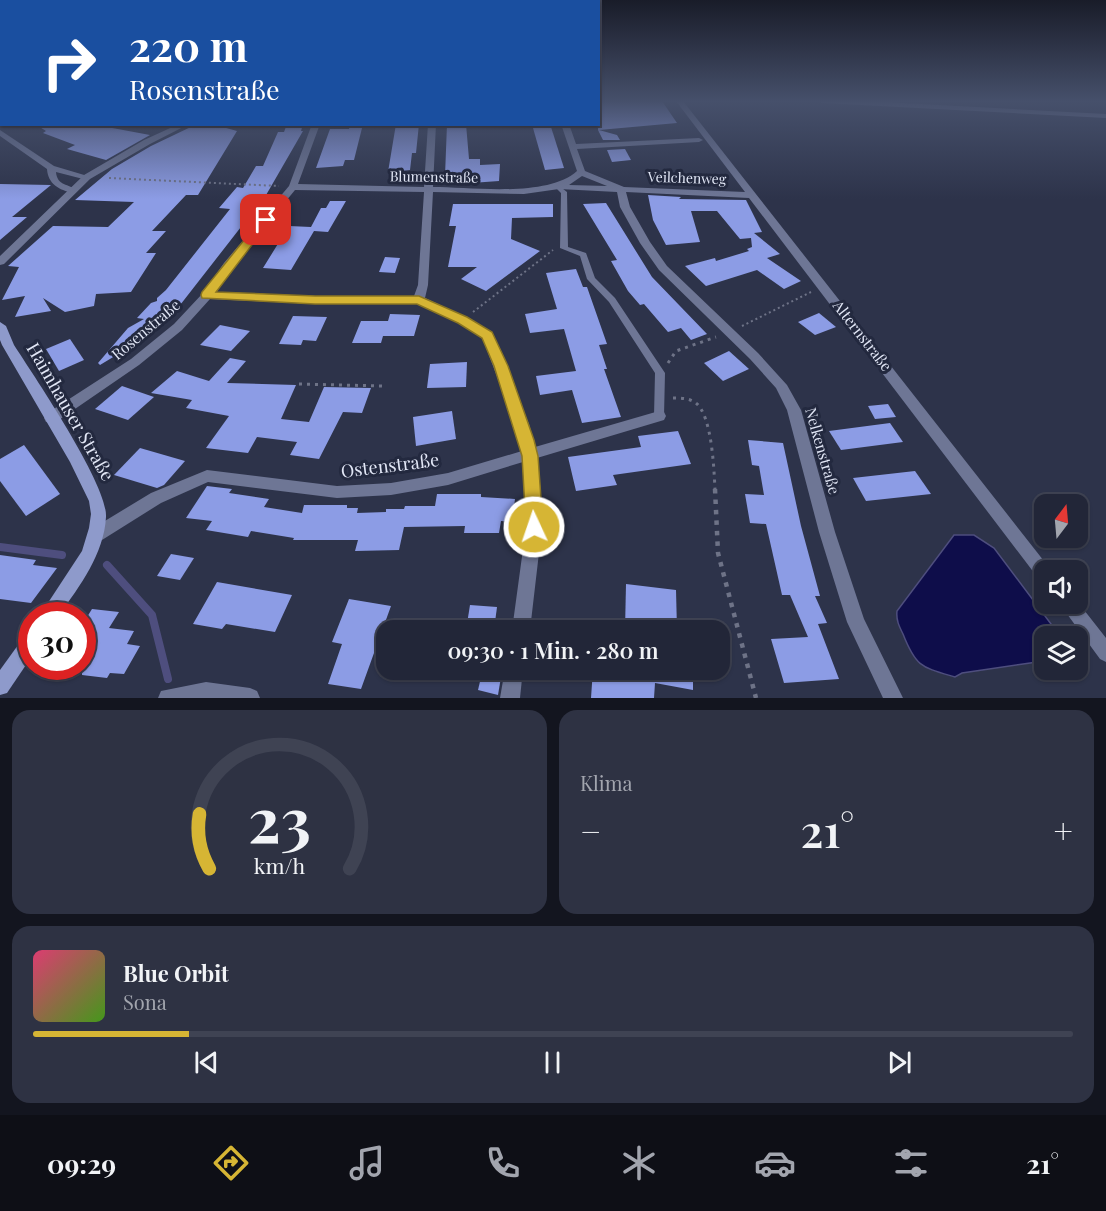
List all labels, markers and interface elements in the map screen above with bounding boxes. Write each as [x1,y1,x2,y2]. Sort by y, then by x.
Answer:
text: 220 m [129,17,248,73]
icon: right [30,24,108,102]
text: Rosenstraße [129,71,280,107]
street label: Blumenstraße [390,166,478,187]
street label: Veilchenweg [646,167,727,188]
pin [240,194,291,245]
icon: arrive [249,203,282,236]
street label: Rosenstraße [107,295,184,364]
street label: Alternstraße [828,295,897,375]
street label: Haimhauser Straße [22,338,120,485]
street label: Nelkenstraße [801,405,845,496]
street label: Ostenstraße [339,447,440,483]
north arrow [1034,494,1088,548]
map controls [1034,494,1088,680]
position arrow [502,495,566,559]
button: sound [1034,560,1088,614]
speed limit sign: 30 [18,602,96,680]
button: layers [1034,626,1088,680]
text: 09:30 · 1 Min. · 280 m [448,635,658,665]
text: Klima [580,769,632,796]
text: 23 [248,775,311,859]
text: 21° [801,799,854,859]
text: − [580,808,601,852]
text: + [1054,808,1073,852]
text: km/h [254,851,306,879]
text: Blue Orbit [123,958,229,988]
text: Sona [123,988,167,1015]
icon: previous [190,1046,223,1079]
icon: pause [536,1046,569,1079]
icon: next [883,1046,916,1079]
icon: directions [210,1142,252,1184]
icon: music [346,1142,388,1184]
icon: phone [482,1142,524,1184]
icon: climate [618,1142,660,1184]
icon: car [754,1142,796,1184]
icon: filters [890,1142,932,1184]
text: 09:29 [47,1145,116,1181]
text: 21° [1026,1145,1059,1181]

